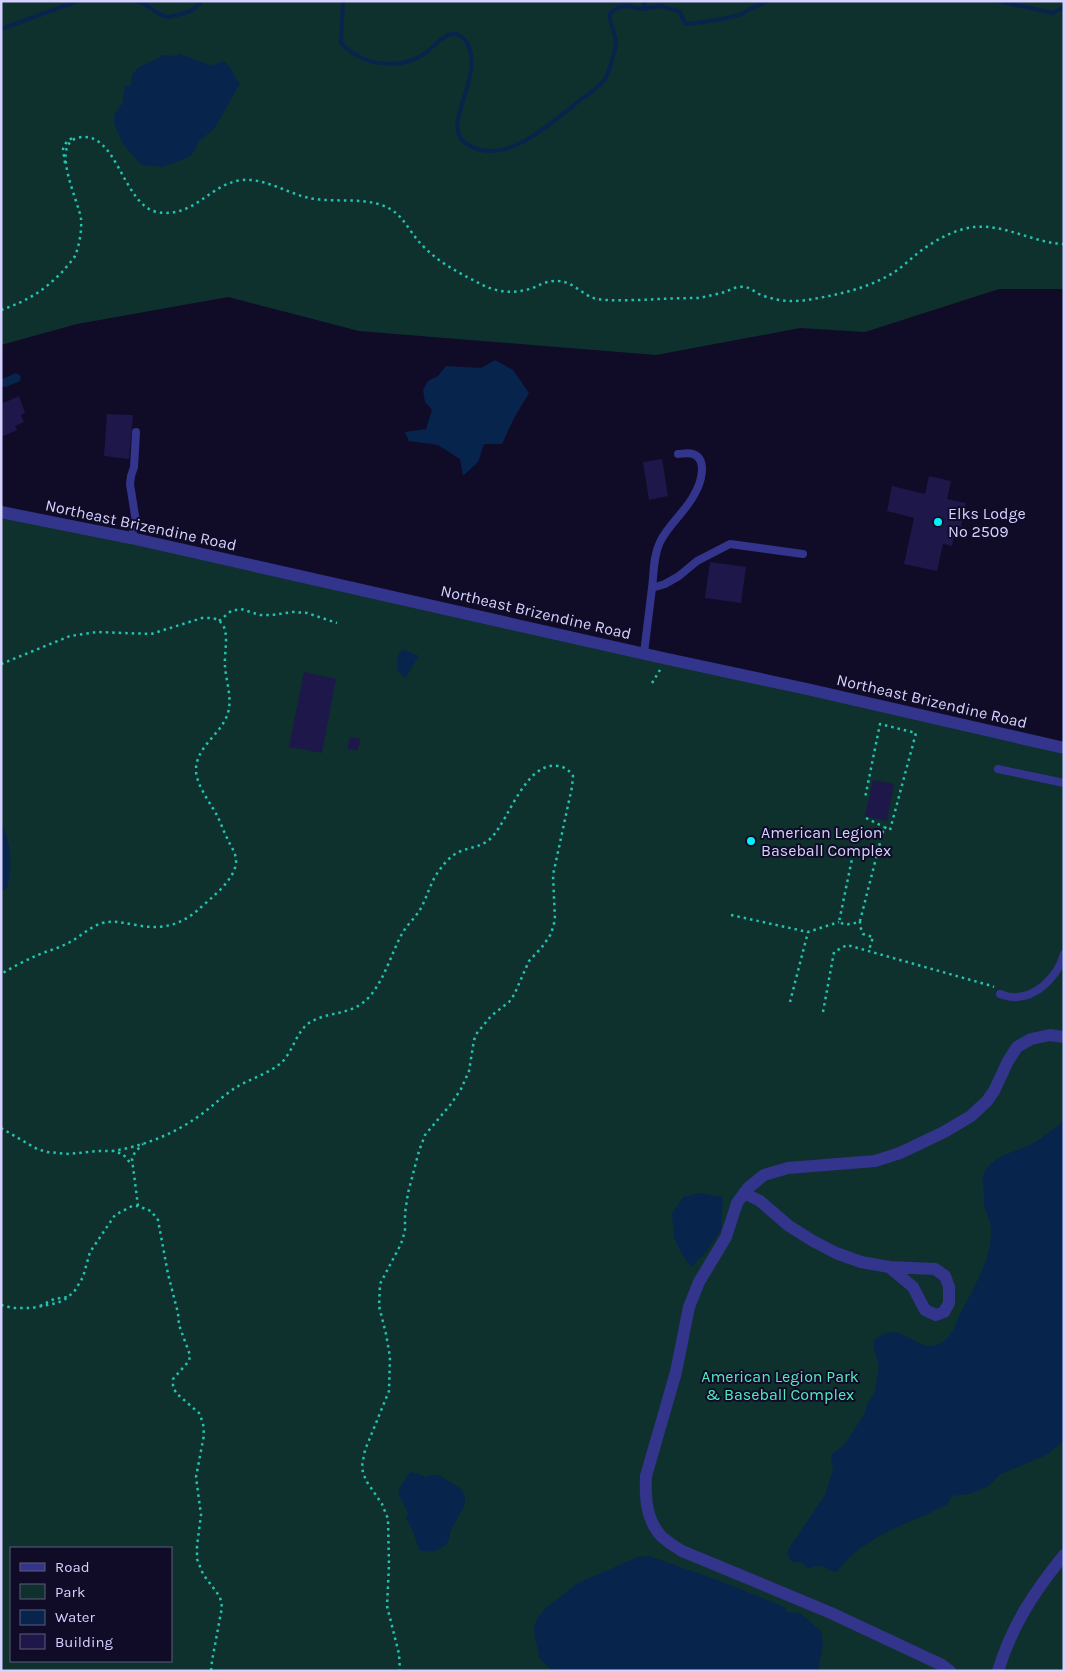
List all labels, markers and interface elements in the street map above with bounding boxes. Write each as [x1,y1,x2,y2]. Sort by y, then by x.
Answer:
street label: Northeast Brizendine Road [44,495,238,555]
place label: Elks Lodge No 2509 [948,504,1026,541]
marker: Elks Lodge No 2509 [932,516,944,528]
street label: Northeast Brizendine Road [439,581,633,643]
street label: Northeast Brizendine Road [835,670,1029,732]
place label: American Legion Baseball Complex [761,823,891,860]
marker: American Legion Baseball Complex [745,835,757,847]
park label: American Legion Park & Baseball Complex [701,1367,859,1404]
legend [10,1547,172,1662]
text: Road [55,1558,90,1576]
text: Park [55,1583,85,1601]
text: Water [55,1608,96,1626]
text: Building [55,1633,113,1651]

